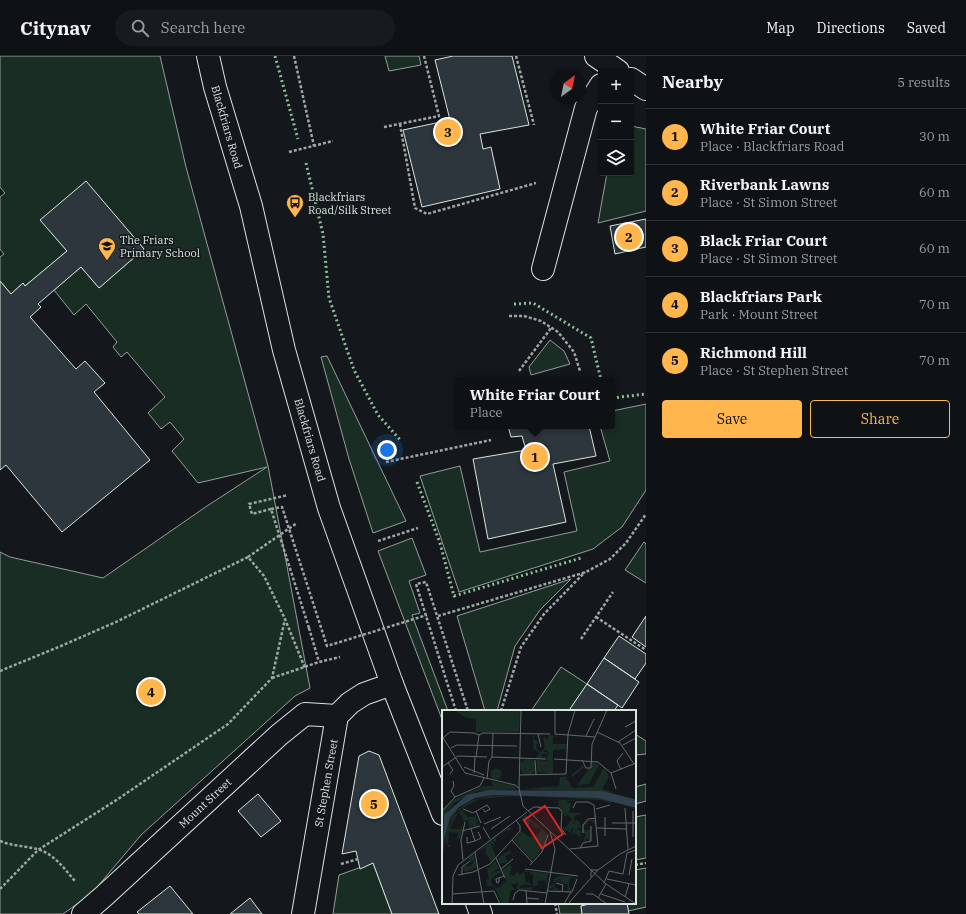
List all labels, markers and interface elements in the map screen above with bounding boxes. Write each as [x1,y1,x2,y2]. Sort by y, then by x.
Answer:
search box [115,10,395,46]
text: Citynav [20,16,91,40]
icon: search [129,17,151,39]
text: Search here [161,18,245,37]
text: Map [766,19,795,37]
text: Directions [817,19,885,37]
text: Saved [907,19,946,37]
north arrow [550,68,586,104]
map controls [598,68,634,176]
button: + [598,68,634,104]
text: Nearby [662,71,723,93]
text: 5 results [897,74,950,91]
street label: Blackfriars Road [208,84,246,171]
button: − [598,104,634,140]
pin: 3 [435,117,461,147]
text: White Friar Court [700,119,830,138]
text: 1 [671,128,679,145]
text: 30 m [919,128,950,145]
text: Place · Blackfriars Road [700,138,844,155]
button: layers [598,140,634,176]
text: Riverbank Lawns [700,175,829,194]
text: 2 [671,184,679,201]
text: 60 m [919,184,950,201]
place label: Blackfriars Road/Silk Street [308,190,391,217]
bus stop icon: Blackfriars Road/Silk Street [285,193,305,218]
text: Place · St Simon Street [700,194,837,211]
pin: 2 [616,222,642,252]
text: Black Friar Court [700,231,827,250]
place label: The Friars Primary School [120,233,200,260]
school or university icon: The Friars Primary School [97,236,117,261]
text: 3 [671,240,679,257]
text: 60 m [919,240,950,257]
text: Place · St Simon Street [700,250,837,267]
text: Blackfriars Park [700,287,822,306]
text: 4 [671,296,679,313]
text: 70 m [919,296,950,313]
text: Park · Mount Street [700,306,818,323]
text: Richmond Hill [700,343,807,362]
text: 5 [671,352,679,369]
text: 70 m [919,352,950,369]
text: Place · St Stephen Street [700,362,848,379]
popup [455,377,615,429]
text: White Friar Court [470,385,600,404]
street label: Blackfriars Road [291,397,329,484]
button: Save [662,400,802,438]
button: Share [810,400,950,438]
text: Place [470,404,503,421]
your location [377,440,397,460]
pin: 1 [522,442,548,472]
pin: 4 [138,677,164,707]
inset map [442,710,636,904]
street label: St Stephen Street [311,738,341,828]
street label: Mount Street [176,775,234,831]
pin: 5 [361,789,387,819]

